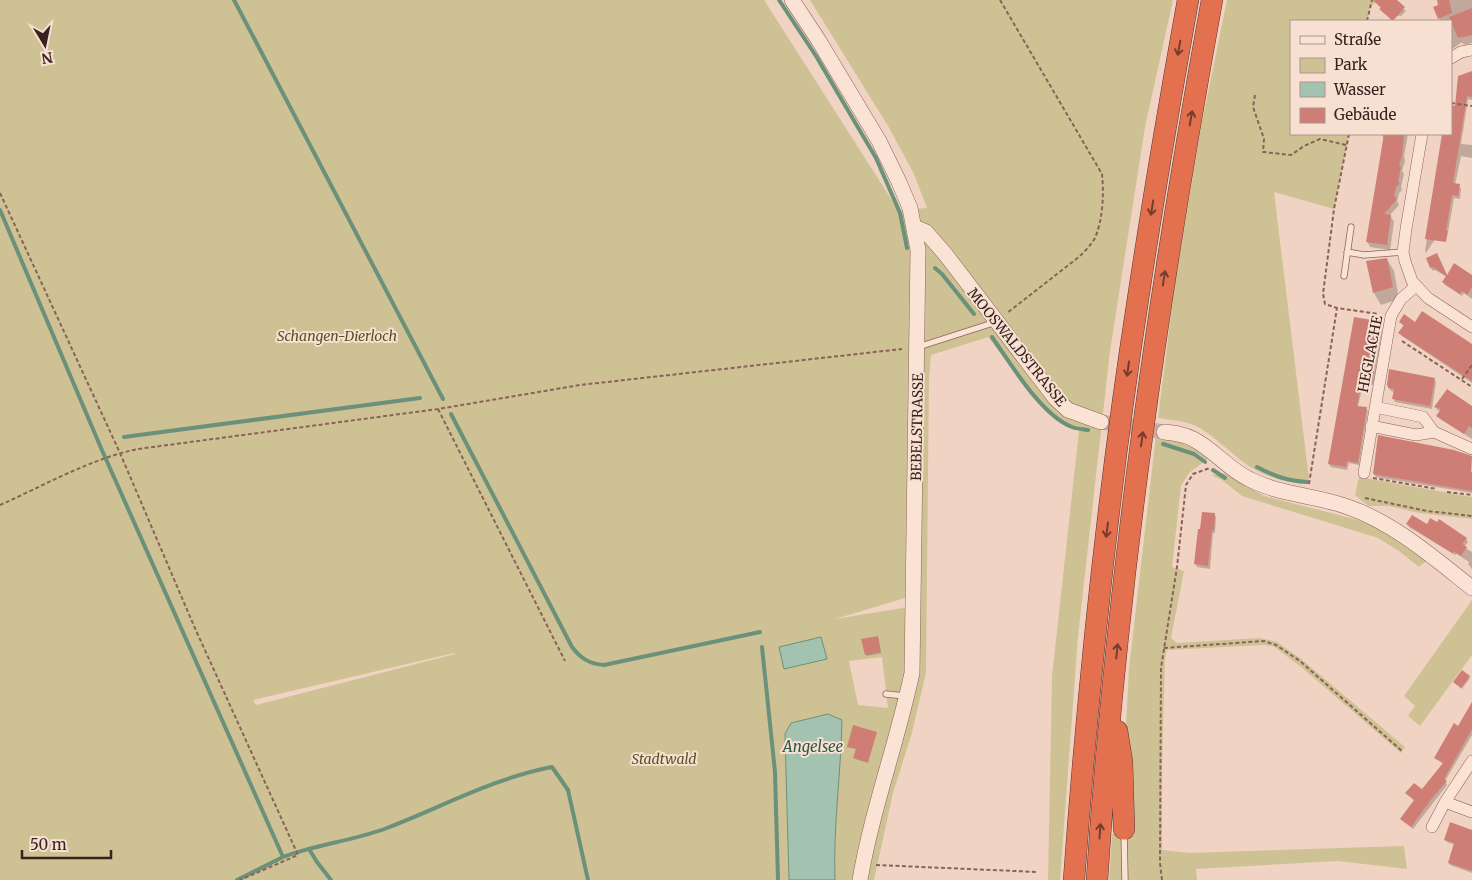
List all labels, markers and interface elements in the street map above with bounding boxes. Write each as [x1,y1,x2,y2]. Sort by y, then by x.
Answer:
north arrow [20,20,70,70]
legend [1290,20,1452,135]
text: Straße [1334,30,1381,49]
one-way arrow [1174,40,1184,56]
text: N [40,48,54,68]
text: Park [1334,55,1368,74]
text: Wasser [1333,80,1386,99]
text: Gebäude [1334,105,1397,124]
one-way arrow [1186,110,1196,126]
one-way arrow [1147,200,1157,216]
one-way arrow [1160,270,1170,286]
street label: MOOSWALDSTRASSE [964,284,1070,410]
street label: HEGLACHE [1354,314,1386,394]
park label: Schangen-Dierloch [277,327,397,345]
one-way arrow [1123,361,1133,377]
street label: BEBELSTRASSE [907,373,927,481]
one-way arrow [1137,431,1147,447]
one-way arrow [1102,522,1112,538]
one-way arrow [1112,643,1122,659]
water label: Angelsee [782,737,844,756]
park label: Stadtwald [631,750,697,768]
one-way arrow [1095,824,1104,840]
scale bar [22,828,111,860]
text: 50 m [30,835,67,854]

